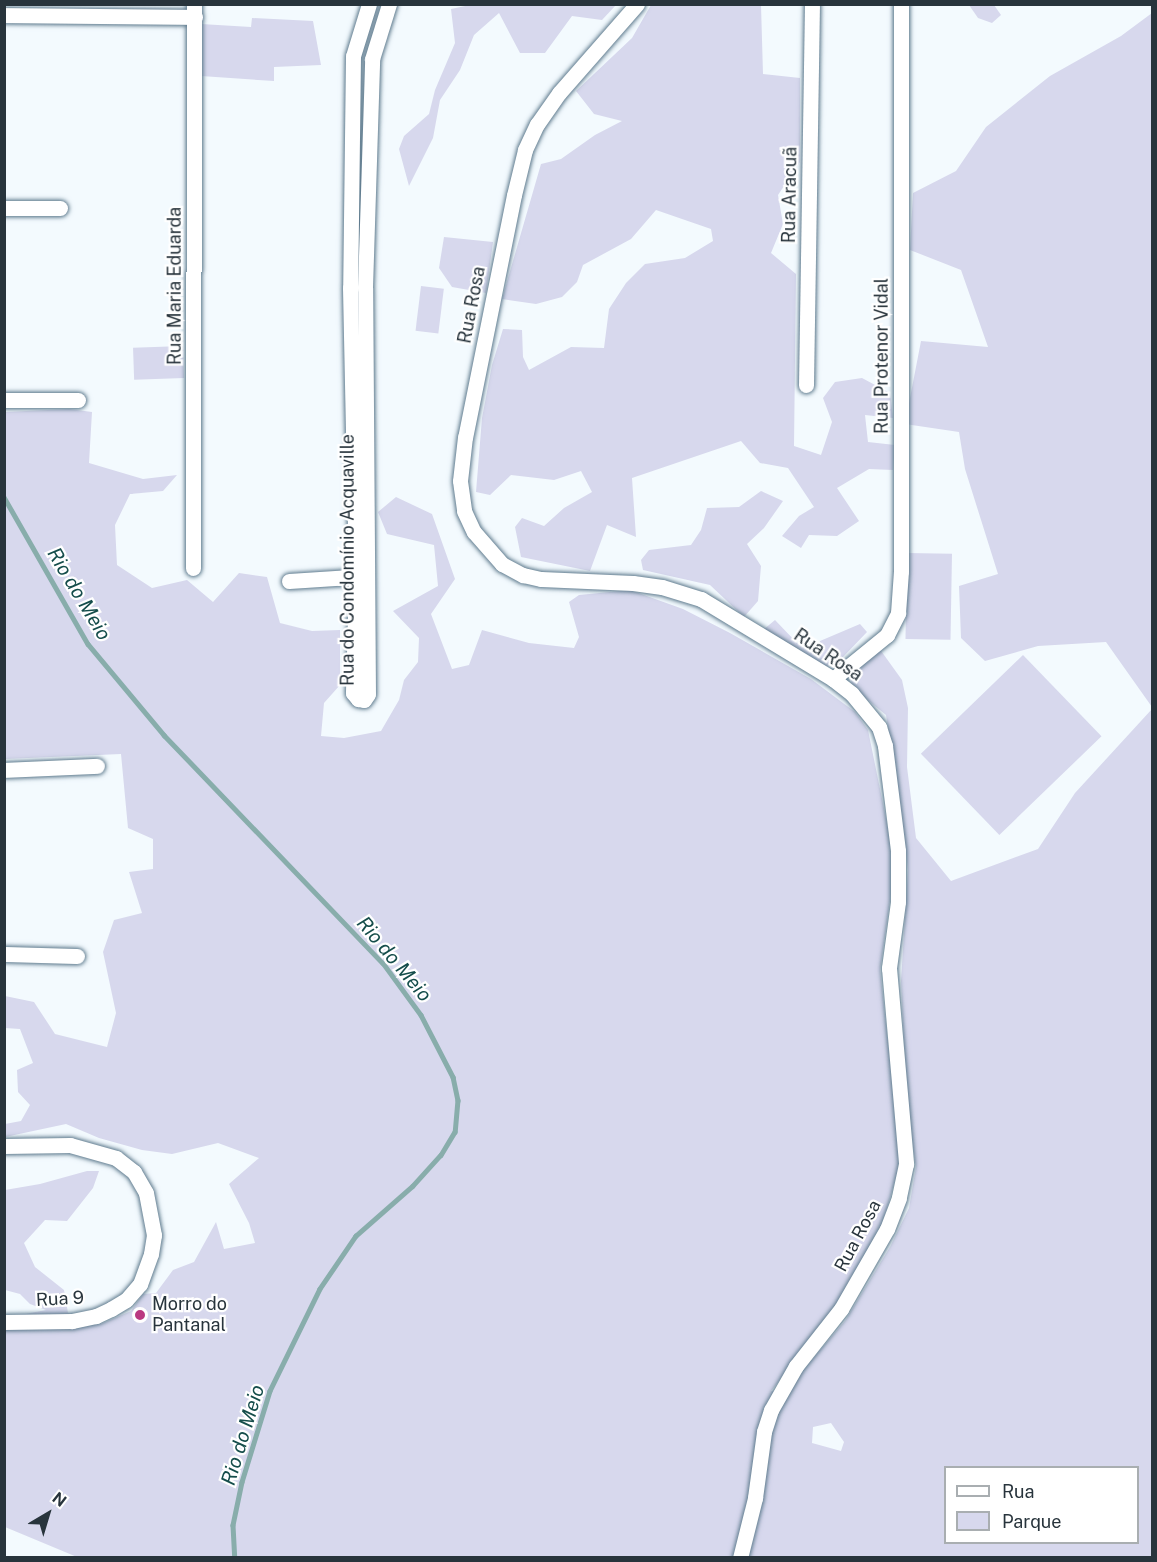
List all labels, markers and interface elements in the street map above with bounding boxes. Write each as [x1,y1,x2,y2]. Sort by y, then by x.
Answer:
street label: Rua Aracuã [778,147,802,243]
street label: Rua Maria Eduarda [164,207,186,365]
street label: Rua Rosa [454,265,490,345]
street label: Rua Protenor Vidal [871,278,893,434]
street label: Rua do Condomínio Acquaville [337,434,359,686]
water label: Rio do Meio [42,543,116,645]
street label: Rua Rosa [790,624,866,686]
water label: Rio do Meio [351,911,437,1007]
street label: Rua Rosa [830,1197,886,1275]
street label: Rua 9 [35,1287,85,1311]
place label: Morro do Pantanal [152,1294,227,1336]
marker: Morro do Pantanal [133,1308,147,1322]
water label: Rio do Meio [216,1382,270,1488]
legend [944,1466,1139,1544]
text: Rua [1002,1481,1034,1502]
north arrow [18,1484,78,1544]
text: N [49,1488,70,1511]
text: Parque [1002,1511,1062,1532]

